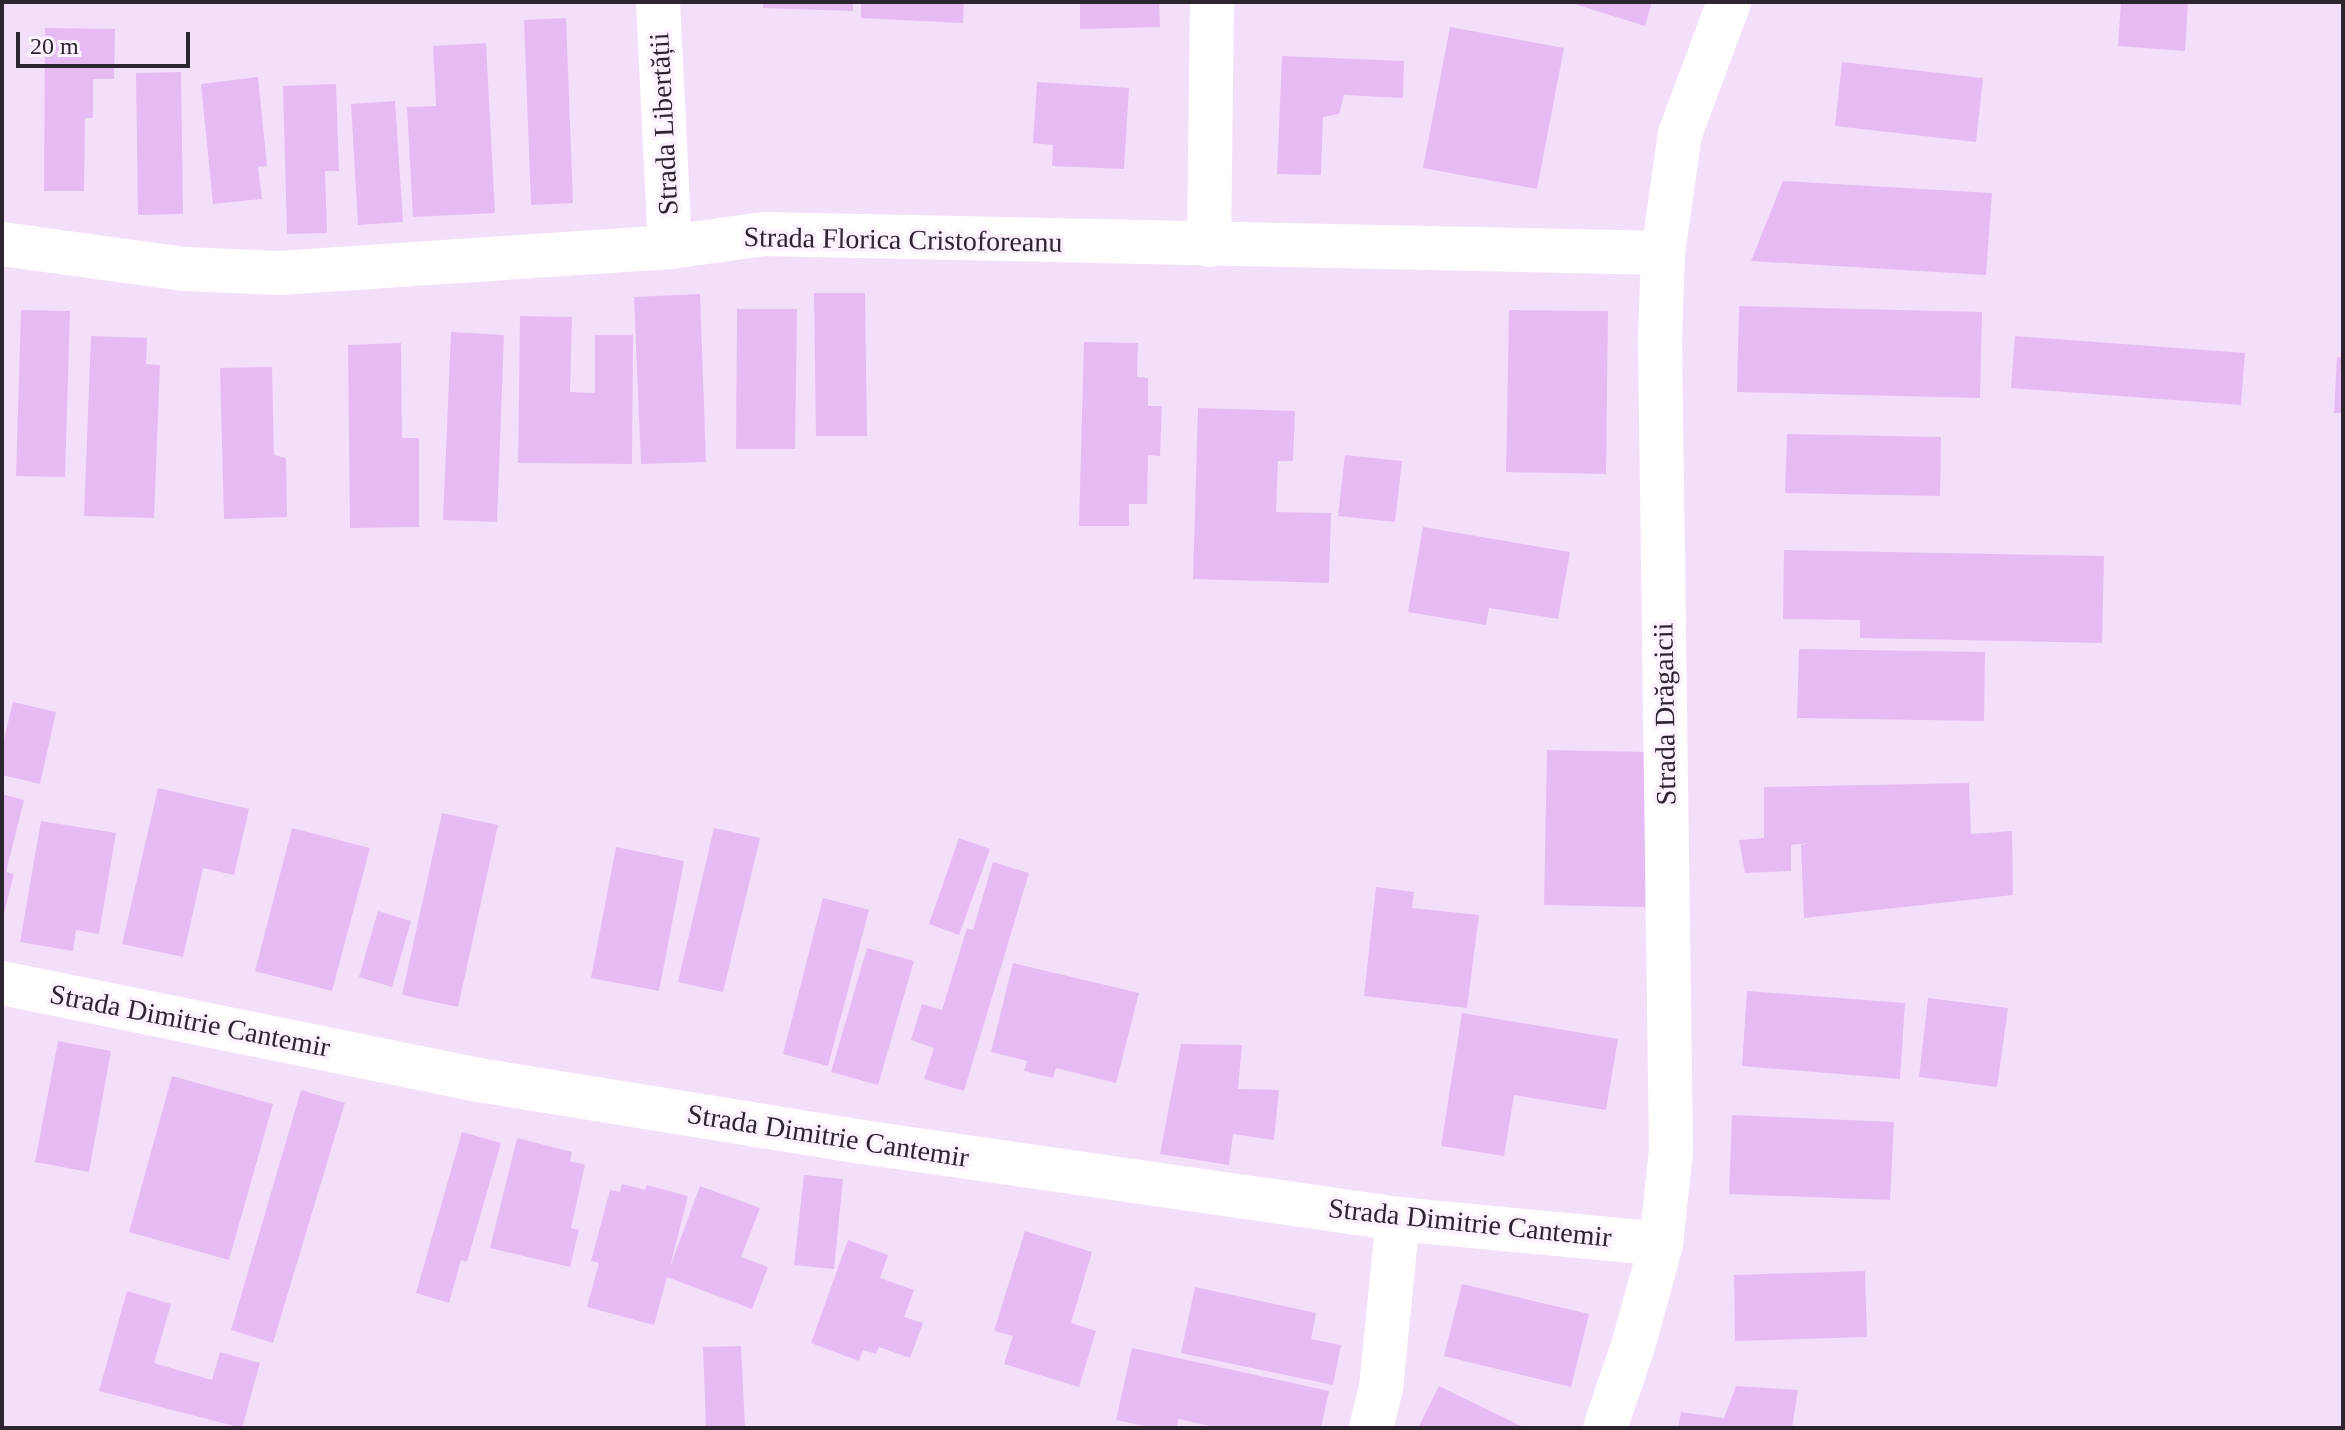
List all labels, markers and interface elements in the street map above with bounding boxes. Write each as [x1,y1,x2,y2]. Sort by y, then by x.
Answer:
scale bar [20,16,194,66]
street label: Strada Libertății [642,32,686,216]
text: 20 m [30,33,79,59]
street label: Strada Florica Cristoforeanu [743,220,1063,260]
street label: Strada Drăgaicii [1647,622,1683,806]
street label: Strada Dimitrie Cantemir [47,977,333,1065]
street label: Strada Dimitrie Cantemir [685,1097,971,1175]
street label: Strada Dimitrie Cantemir [1327,1191,1613,1255]

